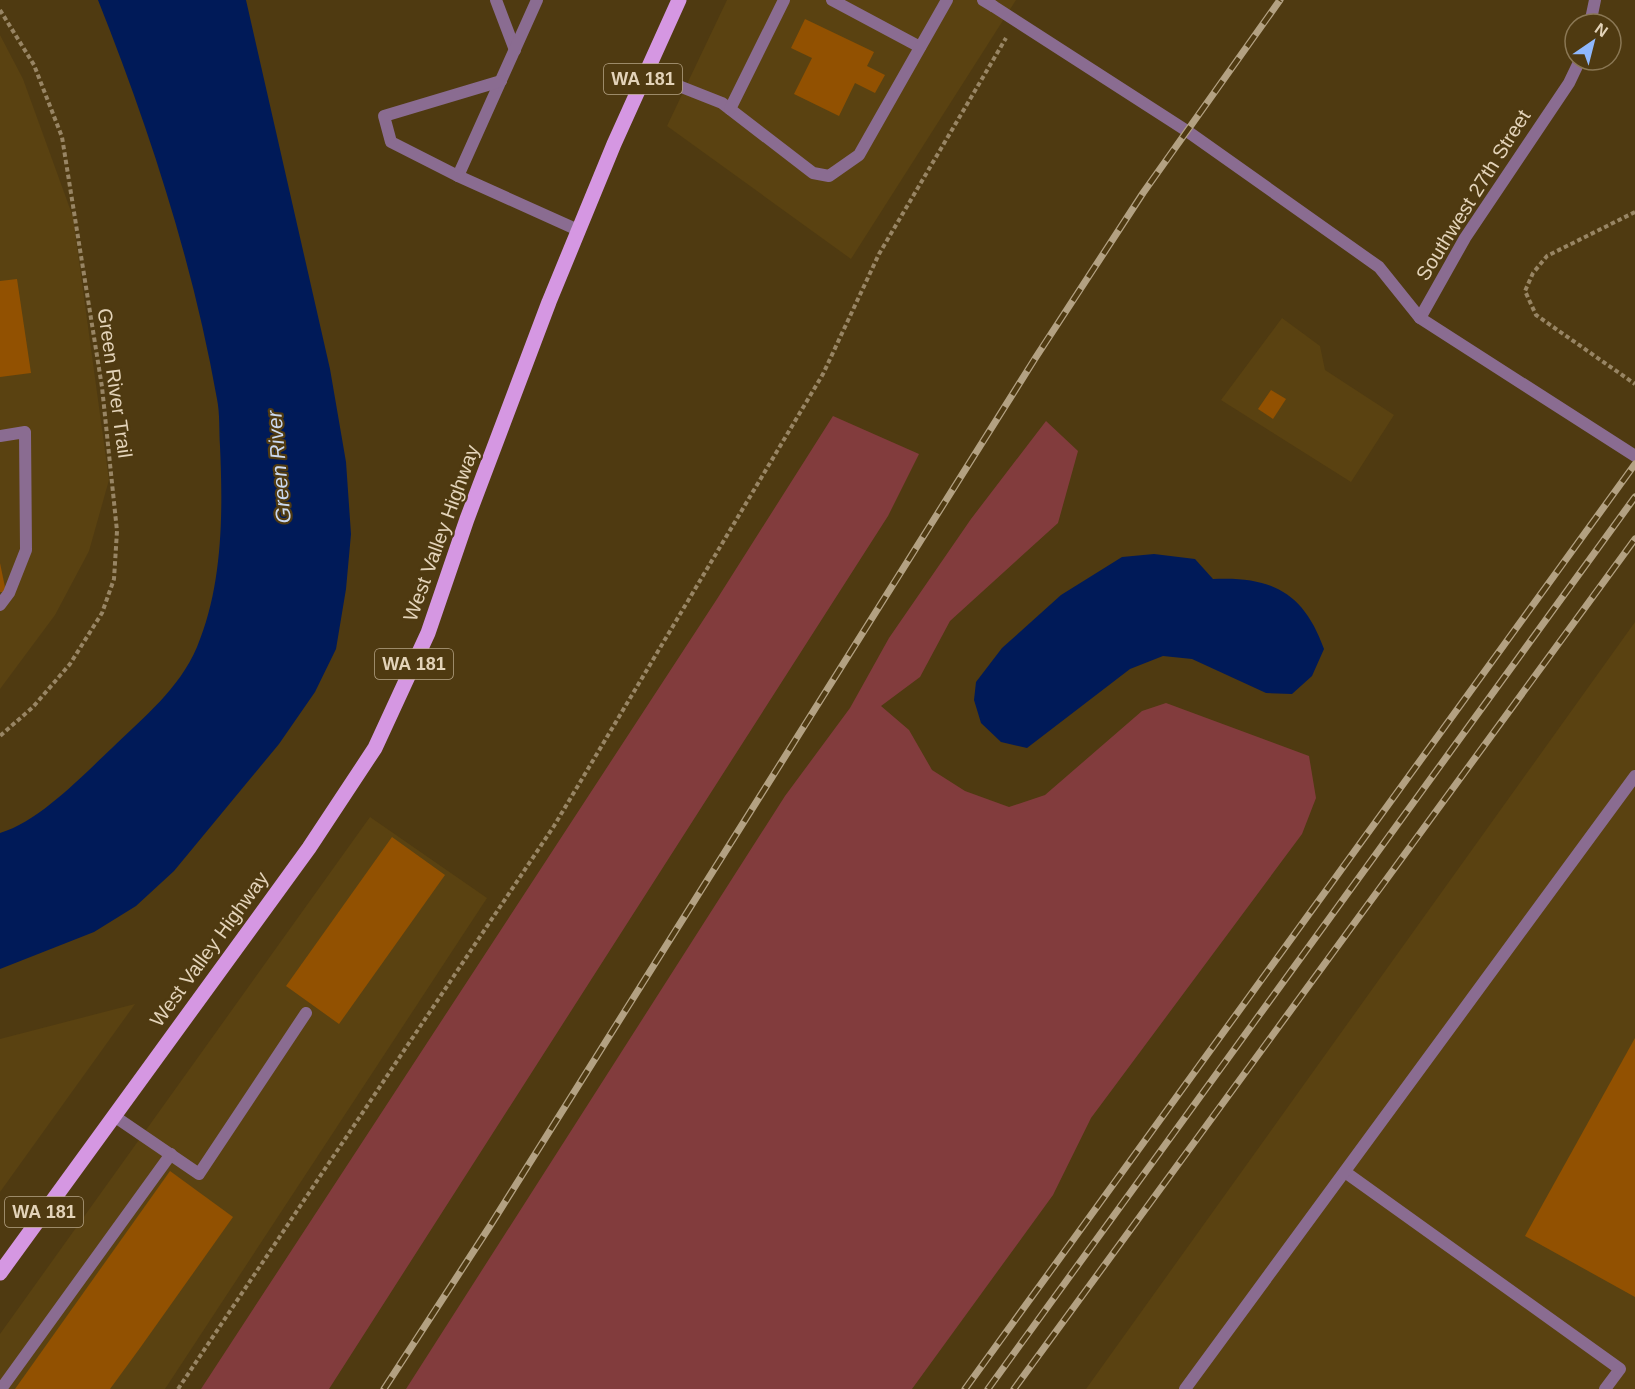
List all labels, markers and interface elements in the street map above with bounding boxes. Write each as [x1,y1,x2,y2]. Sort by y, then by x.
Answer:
north arrow [1563,12,1623,72]
text: N [1592,20,1611,40]
road number: WA 181 [604,64,682,94]
street label: Southwest 27th Street [1412,105,1535,284]
street label: Green River Trail [94,307,136,459]
water label: Green River [262,409,295,524]
street label: West Valley Highway [399,442,483,624]
road number: WA 181 [375,649,453,679]
street label: West Valley Highway [145,867,273,1031]
road number: WA 181 [5,1197,83,1227]

